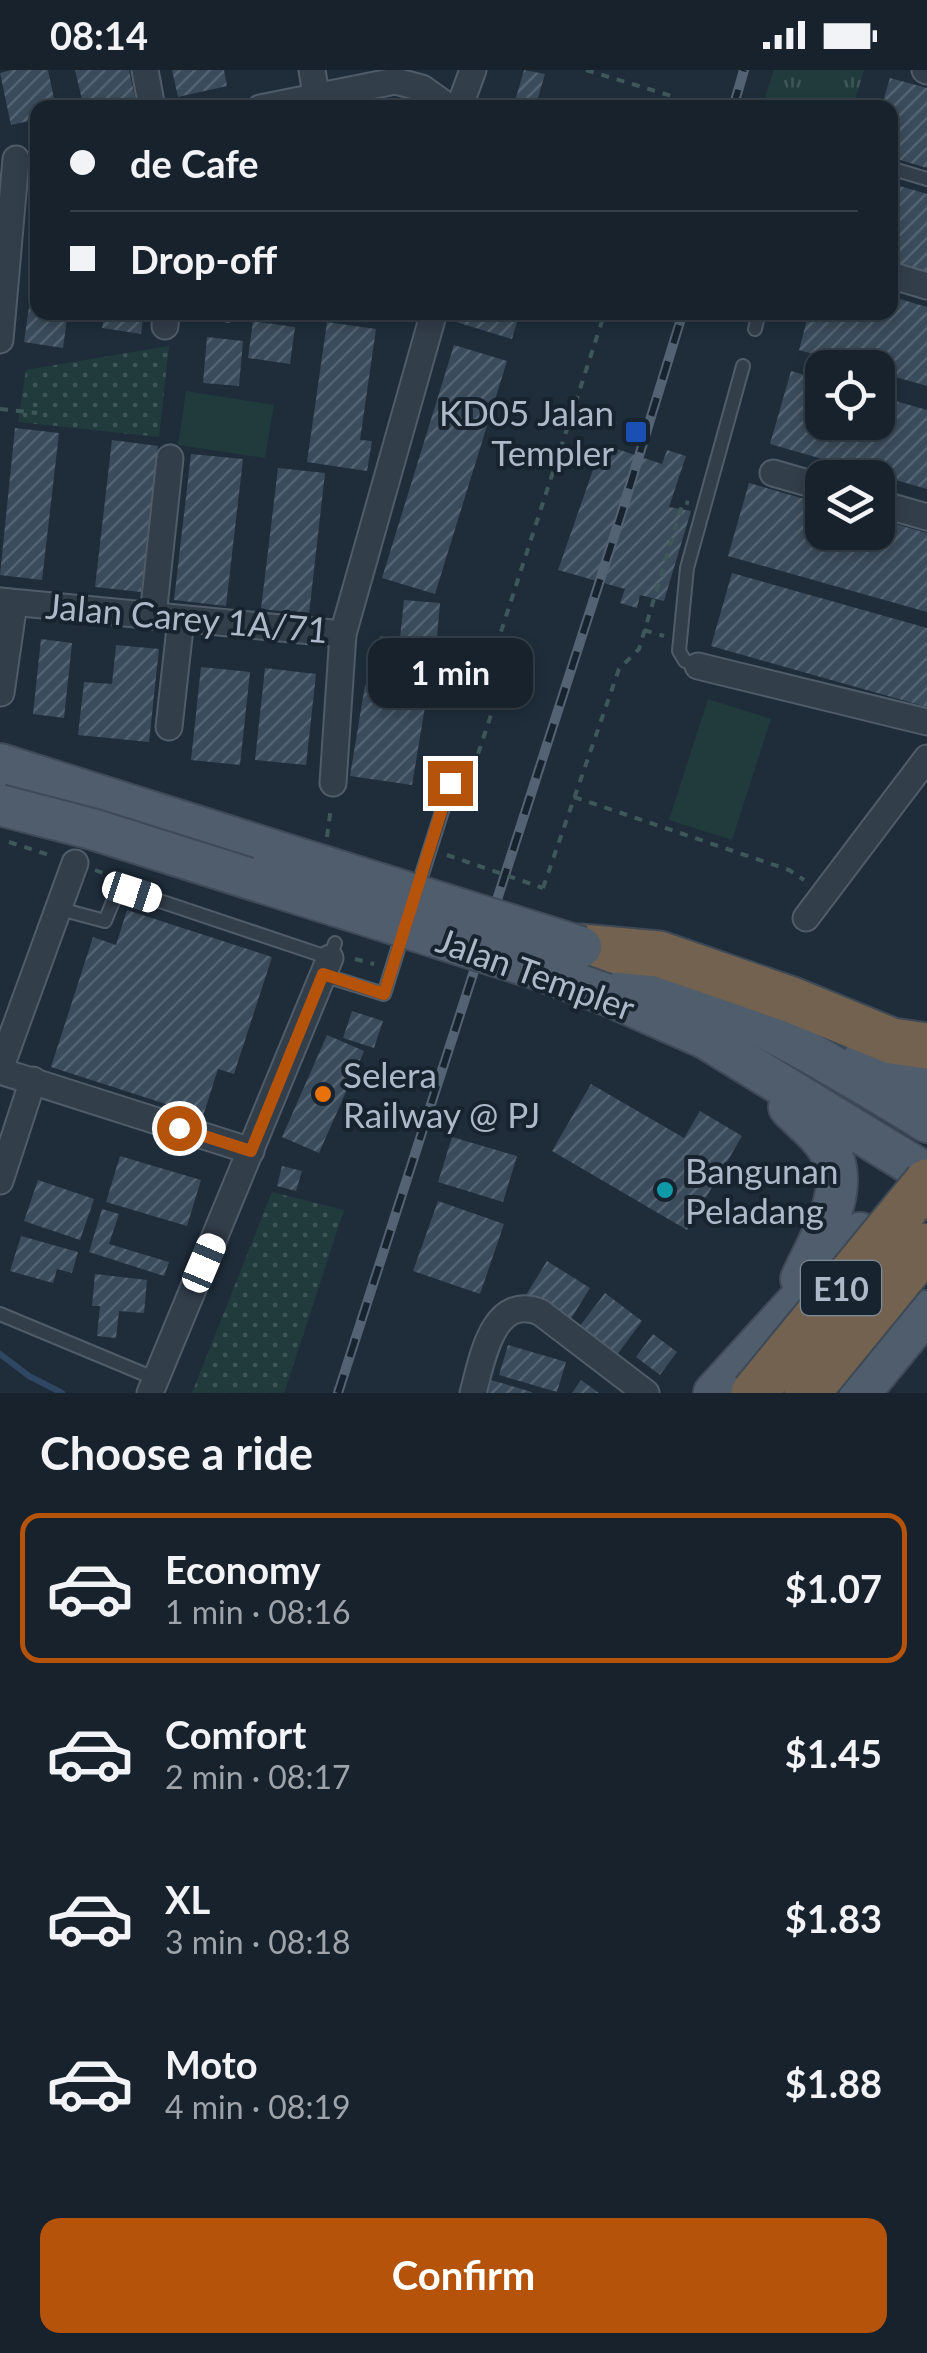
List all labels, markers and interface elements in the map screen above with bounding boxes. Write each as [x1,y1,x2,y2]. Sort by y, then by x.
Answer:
text: 08:14 [50,12,148,58]
text: de Cafe [130,140,259,186]
text: Drop-off [130,236,277,282]
map controls [805,350,895,550]
button: locate [805,350,895,440]
place label: KD05 Jalan Templer [439,391,614,473]
marker: KD05 Jalan Templer [623,419,649,445]
button: layers [805,460,895,550]
street label: Jalan Carey 1A/71 [44,584,330,650]
callout: 1 min [368,638,532,708]
text: 1 min [411,653,490,692]
route end [428,761,473,806]
car [99,868,165,916]
street label: Jalan Templer [431,918,641,1028]
place label: Selera Railway @ PJ [343,1053,540,1135]
marker: Selera Railway @ PJ [312,1083,334,1105]
route start [157,1106,202,1151]
place label: Bangunan Peladang [685,1149,838,1231]
marker: Bangunan Peladang [654,1179,676,1201]
car [178,1230,230,1296]
road number: E10 [801,1261,881,1315]
text: Choose a ride [40,1426,313,1480]
icon: car [45,1543,135,1633]
text: Economy [165,1546,320,1592]
text: $1.07 [785,1565,882,1611]
text: 1 min · 08:16 [165,1592,351,1631]
icon: car [45,1708,135,1798]
text: Comfort [165,1711,306,1757]
text: $1.45 [785,1730,882,1776]
text: 2 min · 08:17 [165,1757,351,1796]
icon: car [45,1873,135,1963]
text: XL [165,1876,210,1922]
text: $1.83 [785,1895,882,1941]
text: 3 min · 08:18 [165,1922,351,1961]
icon: car [45,2038,135,2128]
text: Moto [165,2041,258,2087]
text: $1.88 [785,2060,882,2106]
text: 4 min · 08:19 [165,2087,351,2126]
button: Confirm [40,2218,887,2333]

